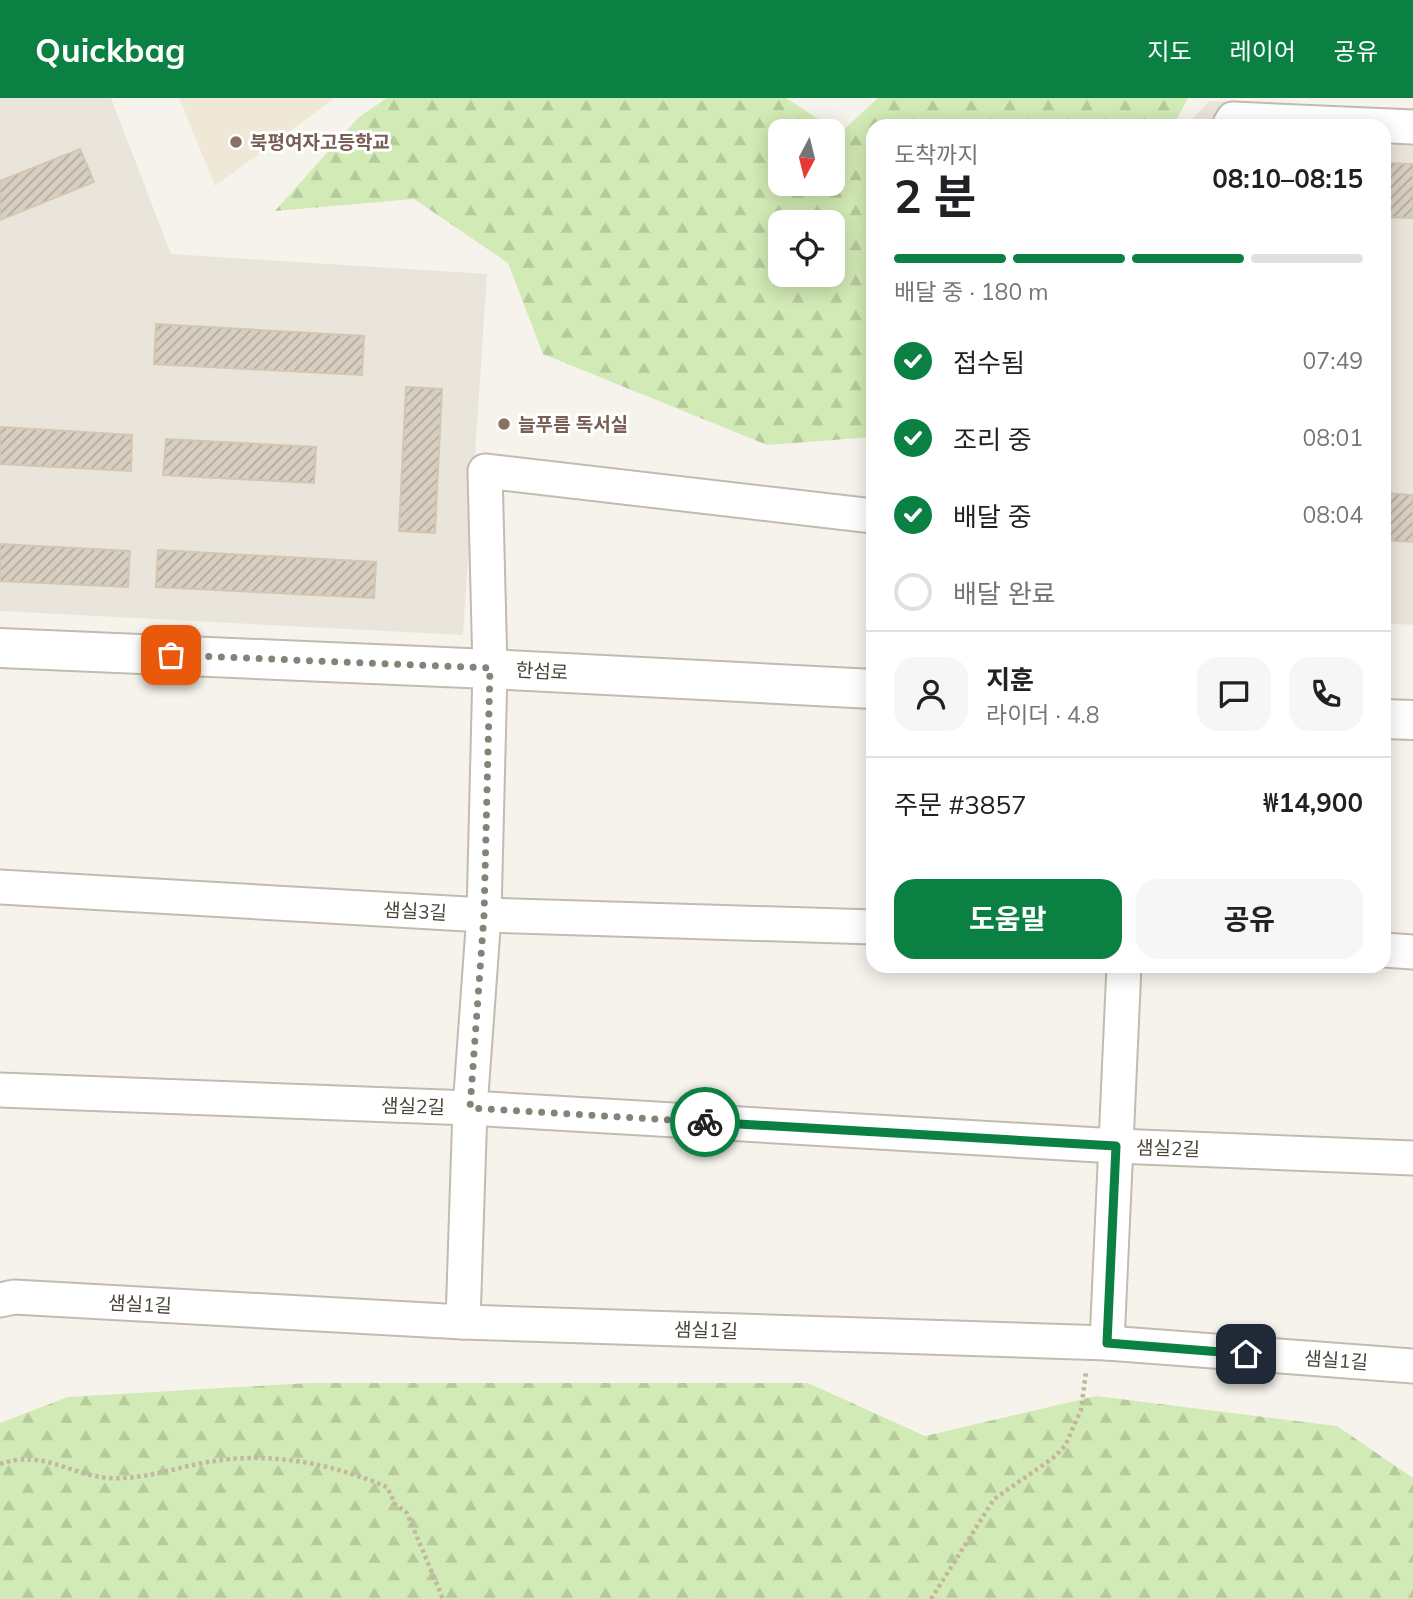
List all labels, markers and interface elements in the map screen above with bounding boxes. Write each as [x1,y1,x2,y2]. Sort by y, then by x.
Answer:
text: Quickbag [35,29,186,70]
text: 지도 [1147,36,1192,66]
text: 레이어 [1230,36,1296,66]
text: 공유 [1334,36,1378,66]
north arrow [768,119,845,196]
map controls [768,119,845,287]
place label: 북평여자고등학교 [250,130,390,154]
marker: 북평여자고등학교 [228,134,244,150]
text: 도착까지 [894,140,979,169]
text: 08:10–08:15 [1212,162,1363,195]
text: 2 분 [894,167,977,225]
button: locate [768,210,845,287]
text: 배달 중 · 180 m [894,277,1048,306]
icon: check [894,342,932,380]
text: 접수됨 [953,346,1025,379]
text: 07:49 [1303,346,1363,375]
place label: 늘푸름 독서실 [518,412,628,436]
marker: 늘푸름 독서실 [496,416,512,432]
icon: check [894,419,932,457]
text: 조리 중 [953,423,1032,456]
text: 08:01 [1303,423,1363,452]
icon: check [894,496,932,534]
text: 배달 중 [953,500,1032,533]
text: 08:04 [1303,500,1363,529]
text: 배달 완료 [953,577,1055,610]
pin [141,625,201,685]
icon: bag [152,636,190,674]
button: person [894,657,968,731]
button: chat [1197,657,1271,731]
button: phone [1289,657,1363,731]
street label: 한섬로 [515,658,569,684]
text: 지훈 [986,663,1034,696]
text: 라이더 · 4.8 [986,700,1100,729]
text: ₩14,900 [1263,786,1363,819]
text: 주문 #3857 [894,788,1027,821]
button: 도움말 [894,879,1122,959]
button: 공유 [1136,879,1363,959]
street label: 샘실3길 [382,897,448,925]
courier [670,1087,740,1157]
street label: 샘실2길 [381,1093,445,1119]
icon: bike [686,1103,724,1141]
street label: 샘실2길 [1136,1135,1200,1161]
street label: 샘실1길 [107,1290,173,1318]
street label: 샘실1길 [674,1317,738,1343]
pin [1216,1324,1276,1384]
icon: home [1227,1335,1265,1373]
street label: 샘실1길 [1303,1346,1369,1374]

